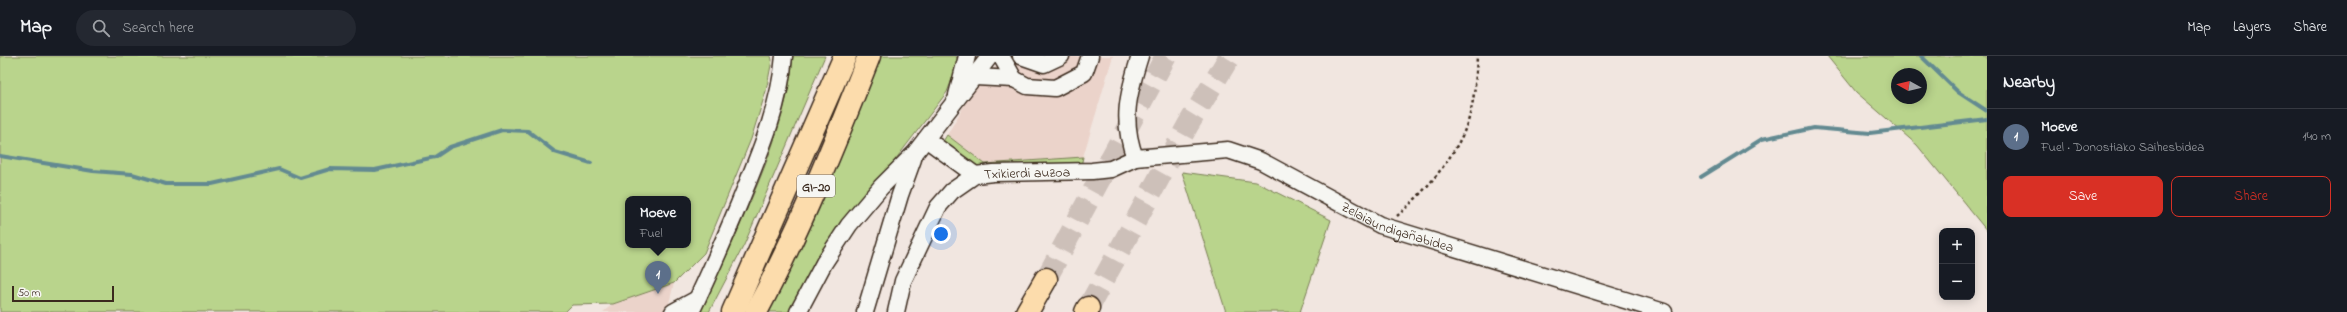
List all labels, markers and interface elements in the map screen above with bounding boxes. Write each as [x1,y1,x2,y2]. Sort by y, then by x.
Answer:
search box [76,10,356,46]
text: Map [20,14,52,41]
icon: search [90,17,112,39]
text: Search here [122,17,194,39]
text: Map [2187,17,2211,38]
text: Layers [2233,17,2271,38]
text: Share [2293,17,2327,38]
north arrow [1891,68,1927,104]
text: Nearby [2003,70,2055,95]
text: Moeve [2041,116,2078,138]
text: 1 [2014,127,2018,146]
text: 140 m [2303,127,2331,146]
text: Fuel · Donostiako Saihesbidea [2041,138,2204,157]
street label: Txikierdi auzoa [983,162,1070,186]
road number: GI-20 [797,175,835,197]
button: Save [2003,176,2163,217]
button: Share [2171,176,2331,217]
popup [625,196,691,248]
street label: Zelaiaundigañabidea [1337,197,1456,259]
text: Moeve [640,202,676,224]
text: Fuel [640,224,663,243]
your location [931,224,951,244]
map controls [1939,228,1975,300]
button: + [1939,228,1975,264]
pin: 1 [645,261,671,294]
button: − [1939,264,1975,300]
scale bar [12,284,114,303]
text: 50 m [18,285,40,301]

